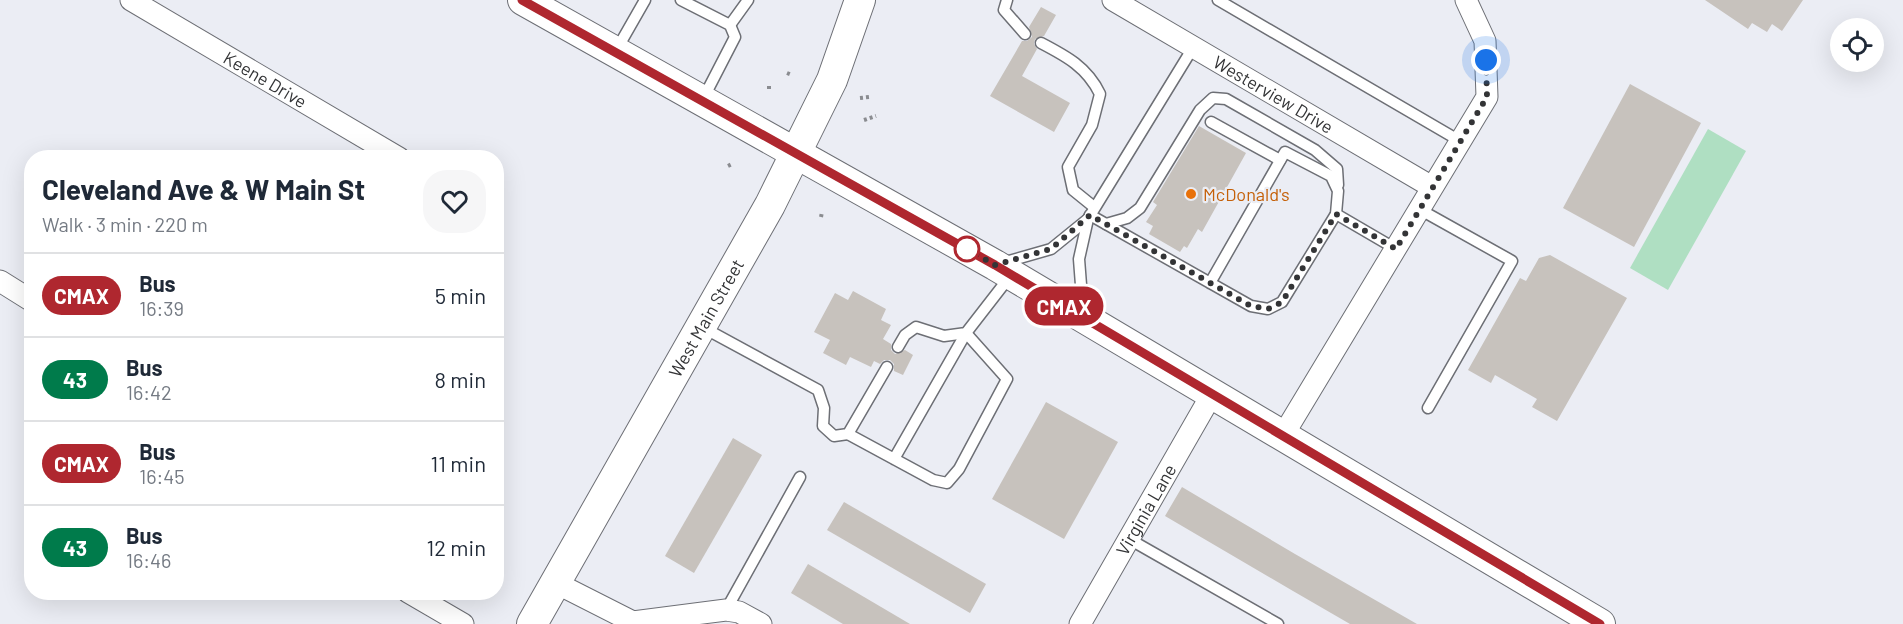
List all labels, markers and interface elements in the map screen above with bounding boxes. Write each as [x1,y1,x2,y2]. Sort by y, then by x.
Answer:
map controls [1830,18,1884,72]
button: locate [1830,18,1884,72]
your location [1471,45,1501,75]
street label: Keene Drive [220,46,311,112]
street label: Westerview Drive [1210,50,1337,138]
button: heart [423,170,486,233]
text: Cleveland Ave & W Main St [42,172,365,206]
place label: McDonald's [1203,183,1290,205]
marker: McDonald's [1184,187,1198,201]
text: Walk · 3 min · 220 m [42,212,208,236]
unlabelled marker [954,236,980,262]
street label: West Main Street [664,255,748,381]
text: Bus [139,270,176,296]
text: 5 min [435,282,486,308]
text: CMAX [54,283,109,308]
line badge: CMAX [1022,286,1106,326]
text: CMAX [1036,294,1092,319]
text: 16:39 [139,296,184,320]
text: Bus [126,354,163,380]
text: 8 min [434,366,486,392]
text: 43 [63,367,87,392]
text: 16:42 [126,380,172,404]
text: Bus [139,438,176,464]
text: 11 min [430,450,486,476]
text: CMAX [54,451,109,476]
street label: Virginia Lane [1111,460,1181,559]
text: 16:45 [139,464,185,488]
text: Bus [126,522,163,548]
text: 12 min [426,534,486,560]
text: 43 [63,535,87,560]
text: 16:46 [126,548,171,572]

